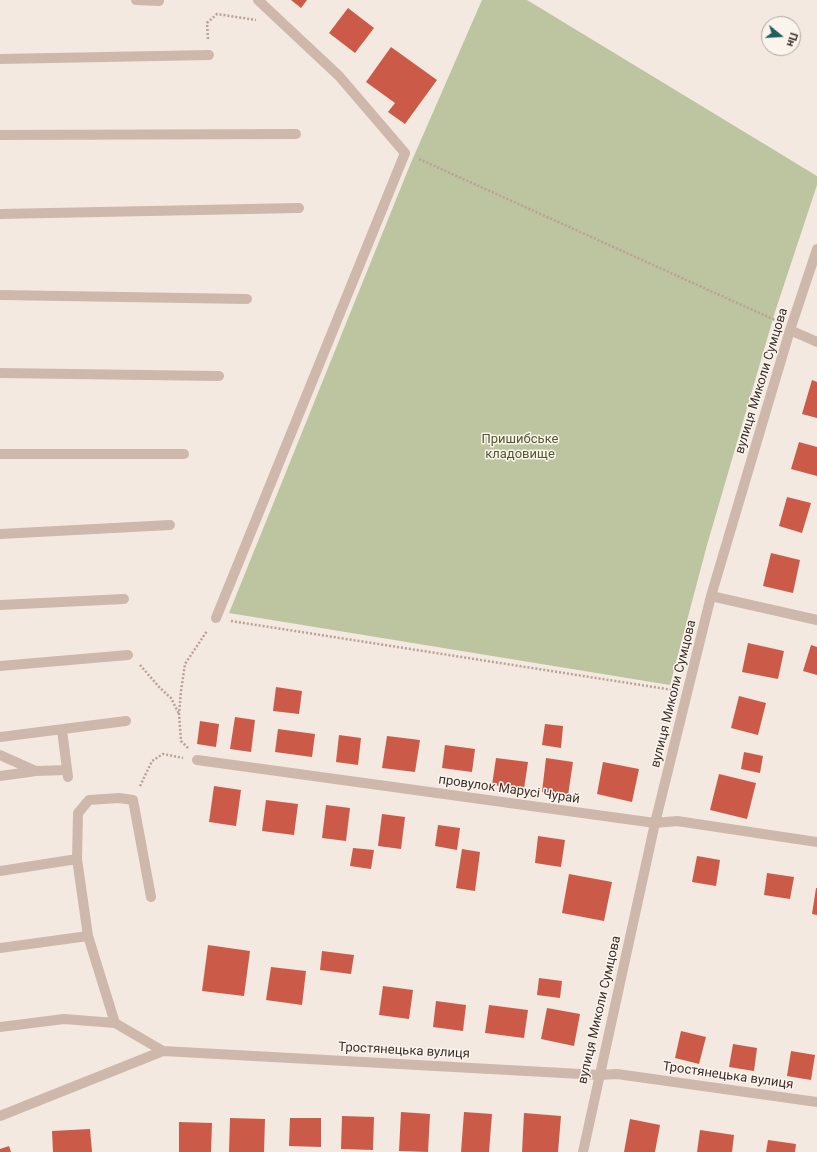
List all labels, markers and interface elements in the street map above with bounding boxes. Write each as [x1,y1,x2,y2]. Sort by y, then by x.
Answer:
north arrow [761,16,801,56]
text: Пн [784,31,800,48]
street label: вулиця Миколи Сумцова [732,306,792,456]
park label: Пришибське кладовище [482,432,558,463]
street label: вулиця Миколи Сумцова [648,619,700,769]
street label: провулок Марусі Чурай [437,772,581,808]
street label: вулиця Миколи Сумцова [575,934,625,1086]
street label: Тростянецька вулиця [338,1040,470,1062]
street label: Тростянецька вулиця [662,1059,794,1093]

